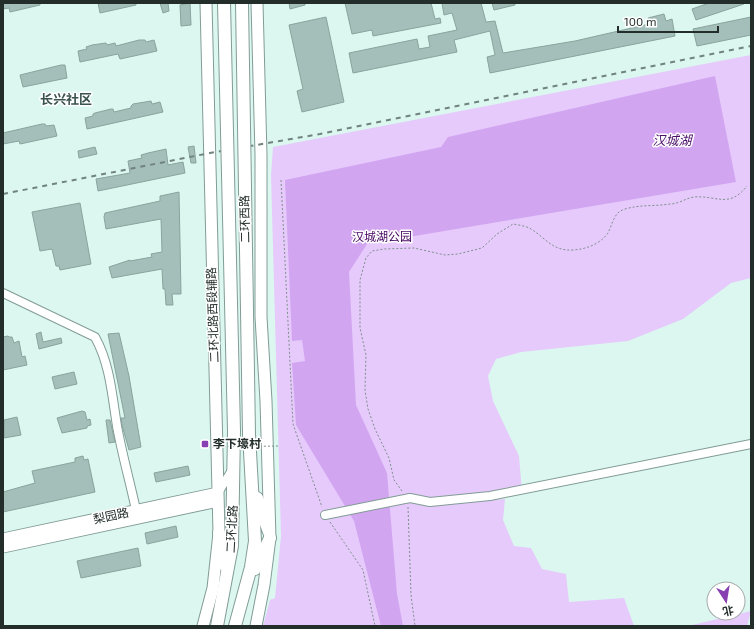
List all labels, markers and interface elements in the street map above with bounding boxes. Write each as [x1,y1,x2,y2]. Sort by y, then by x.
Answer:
scale bar [618,8,718,34]
text: 100 m [624,14,656,28]
district label: 长兴社区 [40,91,92,107]
water label: 汉城湖 [652,132,693,148]
street label: 二环西路 [237,195,251,243]
park label: 汉城湖公园 [352,229,412,243]
street label: 二环北路西段辅路 [203,267,221,363]
place label: 李下壕村 [213,436,261,450]
marker: 李下壕村 [200,439,210,449]
street label: 梨园路 [92,504,130,526]
street label: 二环北路 [223,505,239,553]
north arrow [706,581,746,621]
text: 北 [721,604,735,619]

